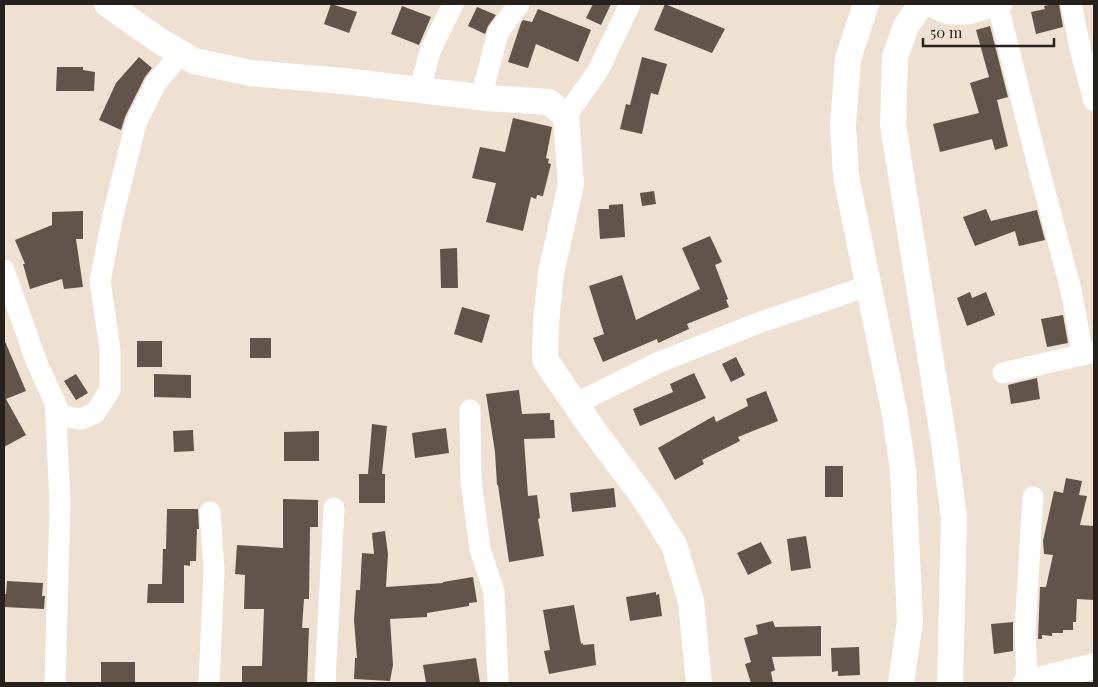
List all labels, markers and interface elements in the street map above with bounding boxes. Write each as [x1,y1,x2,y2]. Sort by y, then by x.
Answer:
scale bar [923,15,1054,47]
text: 50 m [930,22,963,42]

